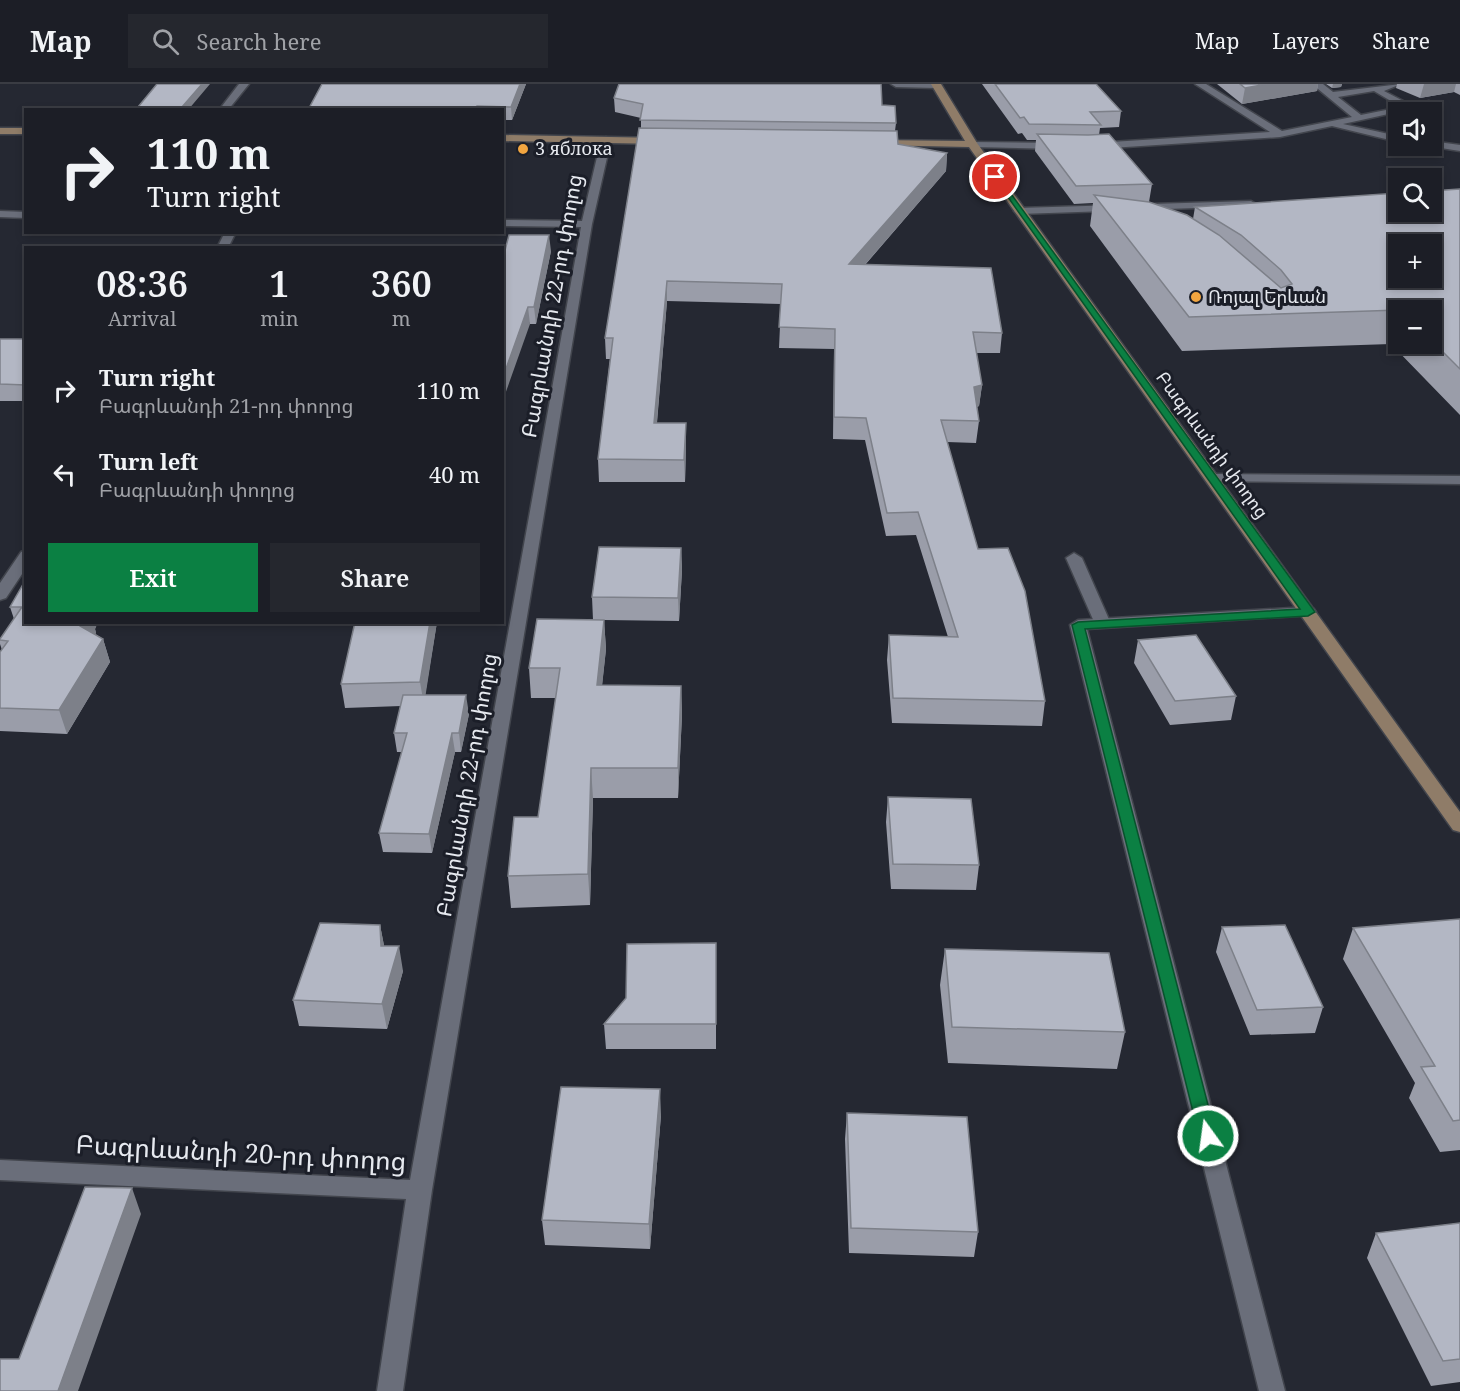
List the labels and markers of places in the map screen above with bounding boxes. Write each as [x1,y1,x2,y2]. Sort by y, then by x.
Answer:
place label: 3 яблока [535,136,613,160]
marker: 3 яблока [516,142,530,156]
pin [969,151,1020,202]
place label: Ռոյալ Երևան [1208,284,1326,308]
marker: Ռոյալ Երևան [1189,290,1203,304]

